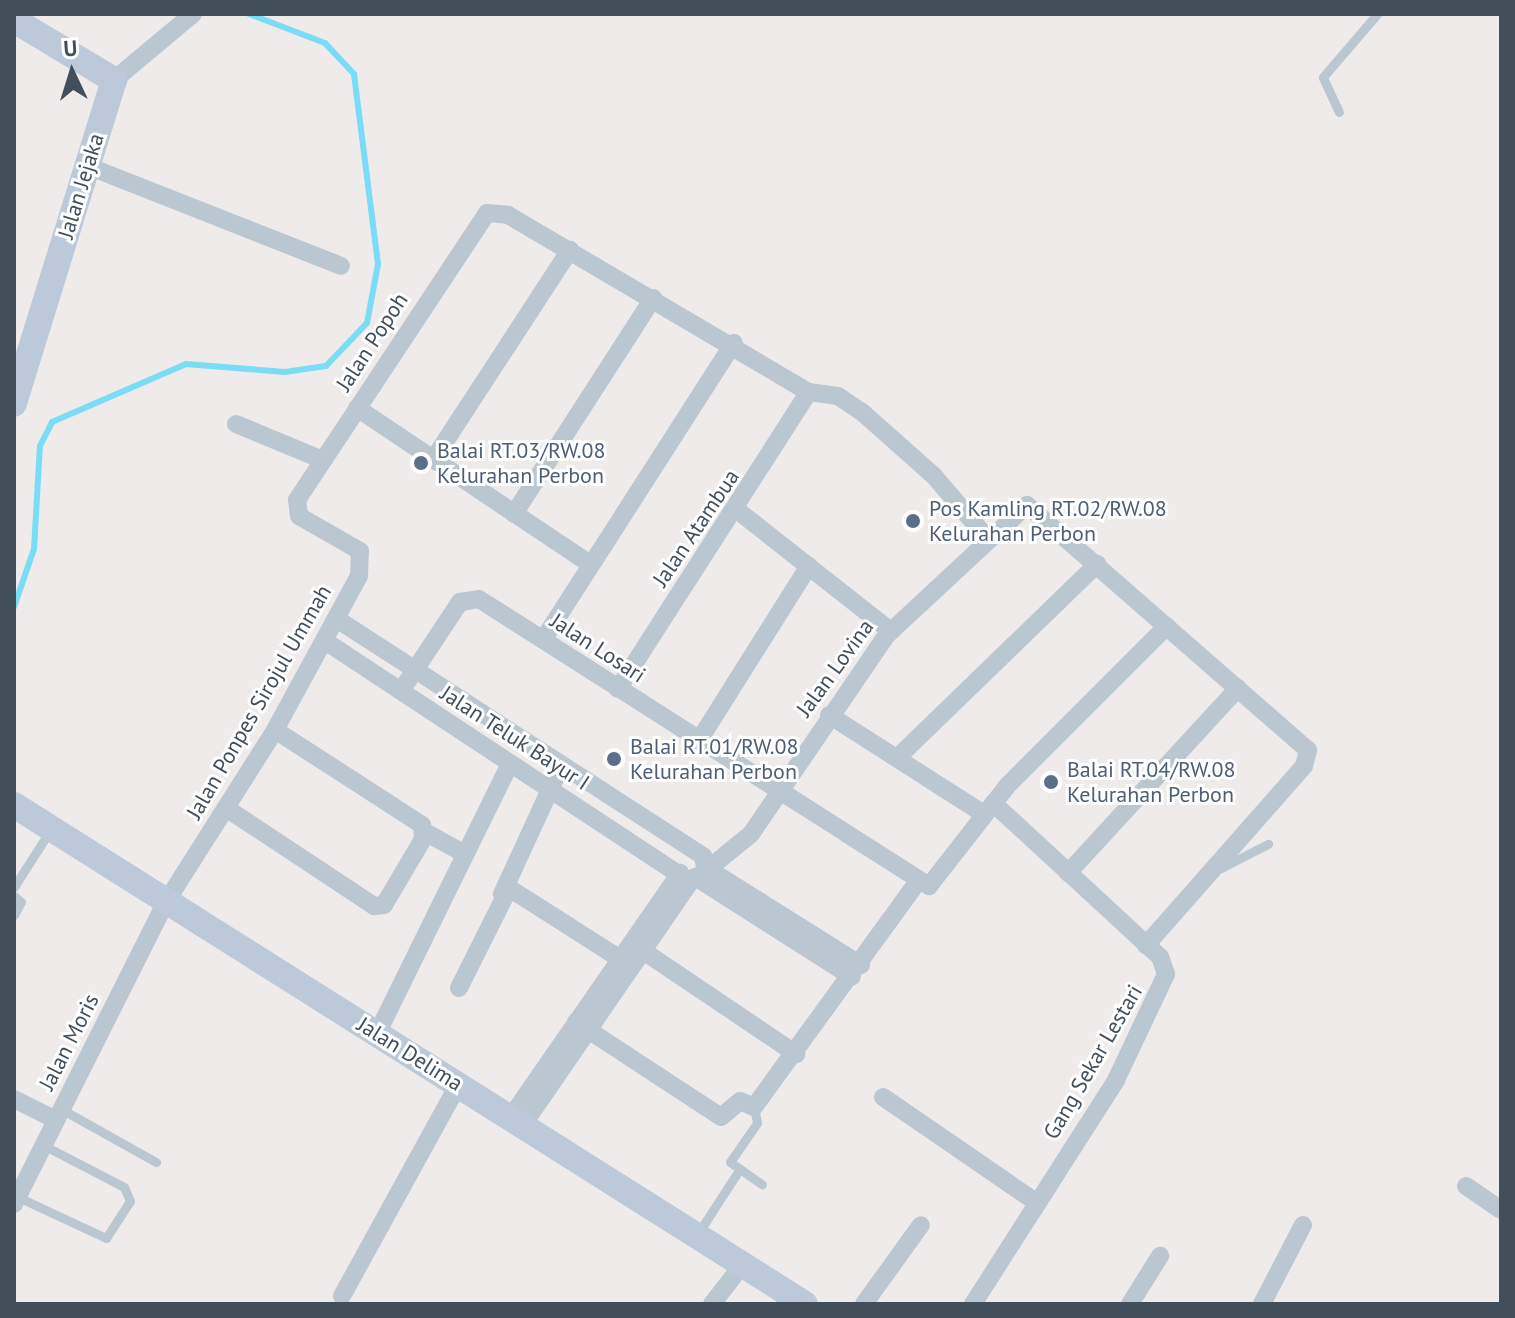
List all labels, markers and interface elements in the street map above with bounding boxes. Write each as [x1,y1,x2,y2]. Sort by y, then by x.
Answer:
north arrow [32,32,112,112]
text: U [62,34,78,63]
street label: Jalan Jejaka [53,130,109,242]
street label: Jalan Popoh [331,288,413,396]
place label: Balai RT.03/RW.08 Kelurahan Perbon [437,437,606,488]
marker: Balai RT.03/RW.08 Kelurahan Perbon [412,454,430,472]
street label: Jalan Atambua [647,464,745,592]
place label: Pos Kamling RT.02/RW.08 Kelurahan Perbon [929,495,1167,546]
marker: Pos Kamling RT.02/RW.08 Kelurahan Perbon [904,512,922,530]
street label: Jalan Ponpes Sirojul Ummah [181,580,337,824]
street label: Jalan Losari [546,608,650,688]
street label: Jalan Lovina [791,614,879,722]
street label: Jalan Teluk Bayur I [435,680,595,796]
place label: Balai RT.01/RW.08 Kelurahan Perbon [630,733,799,784]
marker: Balai RT.01/RW.08 Kelurahan Perbon [605,750,623,768]
place label: Balai RT.04/RW.08 Kelurahan Perbon [1067,756,1236,808]
marker: Balai RT.04/RW.08 Kelurahan Perbon [1042,773,1060,791]
street label: Gang Sekar Lestari [1038,980,1148,1144]
street label: Jalan Moris [34,990,104,1094]
street label: Jalan Delima [352,1011,468,1097]

